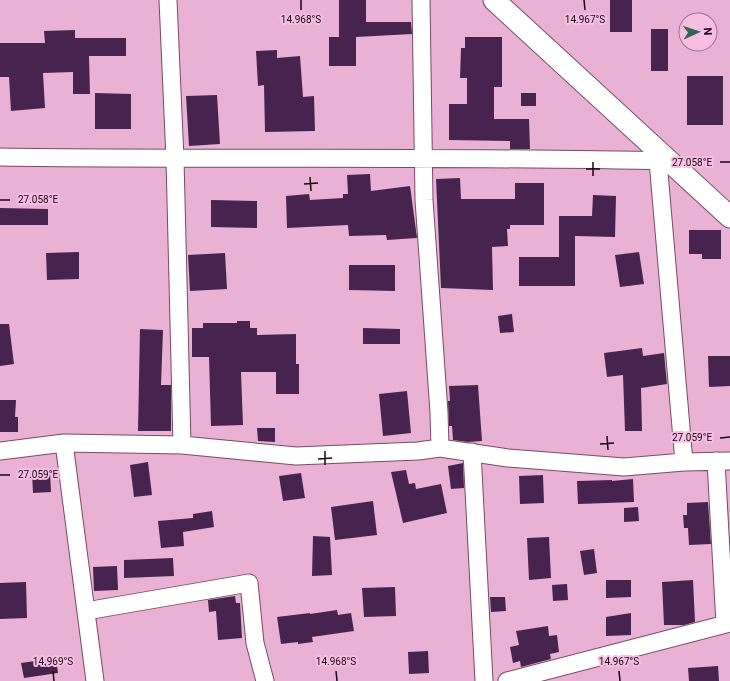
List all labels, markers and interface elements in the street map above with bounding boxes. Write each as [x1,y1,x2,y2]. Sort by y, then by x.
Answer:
north arrow [678,12,718,52]
text: 14.968°S [281,14,321,25]
text: 14.967°S [565,14,605,25]
text: N [701,27,714,36]
text: 27.058°E [672,157,712,168]
text: 27.058°E [18,194,58,205]
text: 27.059°E [672,432,712,443]
text: 27.059°E [18,469,58,480]
text: 14.969°S [33,656,73,667]
text: 14.968°S [316,656,356,667]
text: 14.967°S [599,656,639,667]

